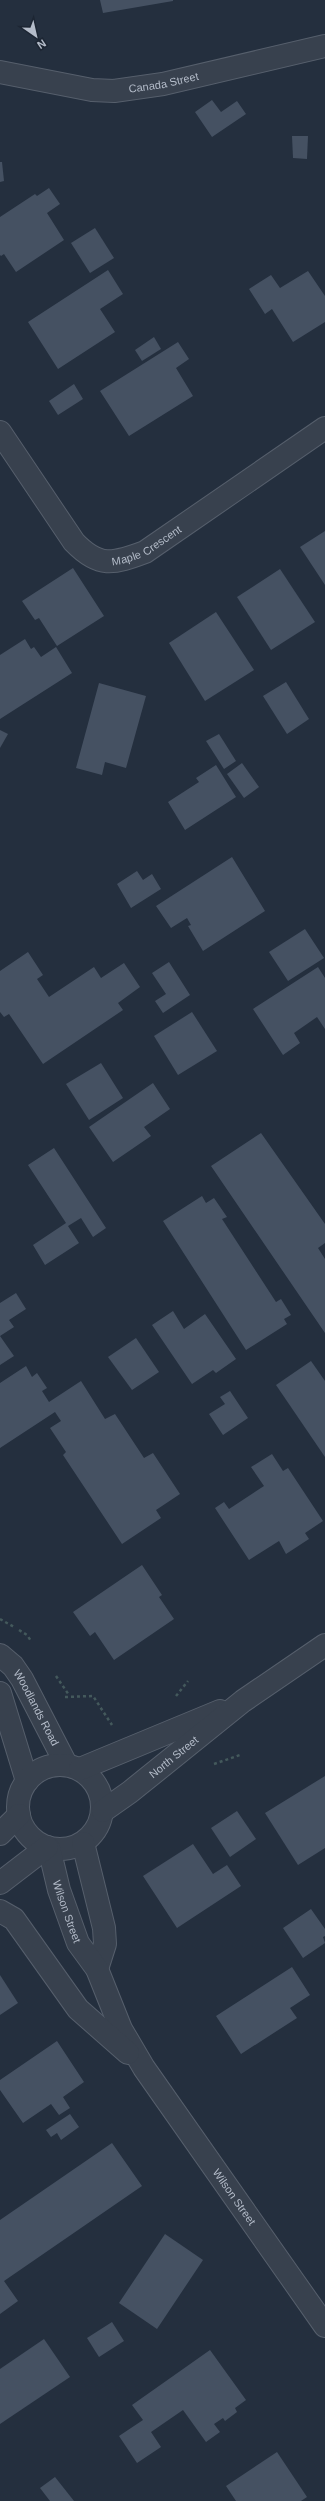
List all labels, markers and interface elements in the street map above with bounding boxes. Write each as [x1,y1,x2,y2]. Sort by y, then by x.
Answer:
north arrow [16,16,56,56]
text: N [35,37,48,52]
street label: Canada Street [128,70,200,95]
street label: Maple Crescent [111,523,183,567]
street label: Woodlands Road [11,1667,61,1748]
street label: North Street [147,1734,200,1780]
street label: Wilson Street [51,1879,83,1944]
street label: Wilson Street [211,2167,258,2227]

